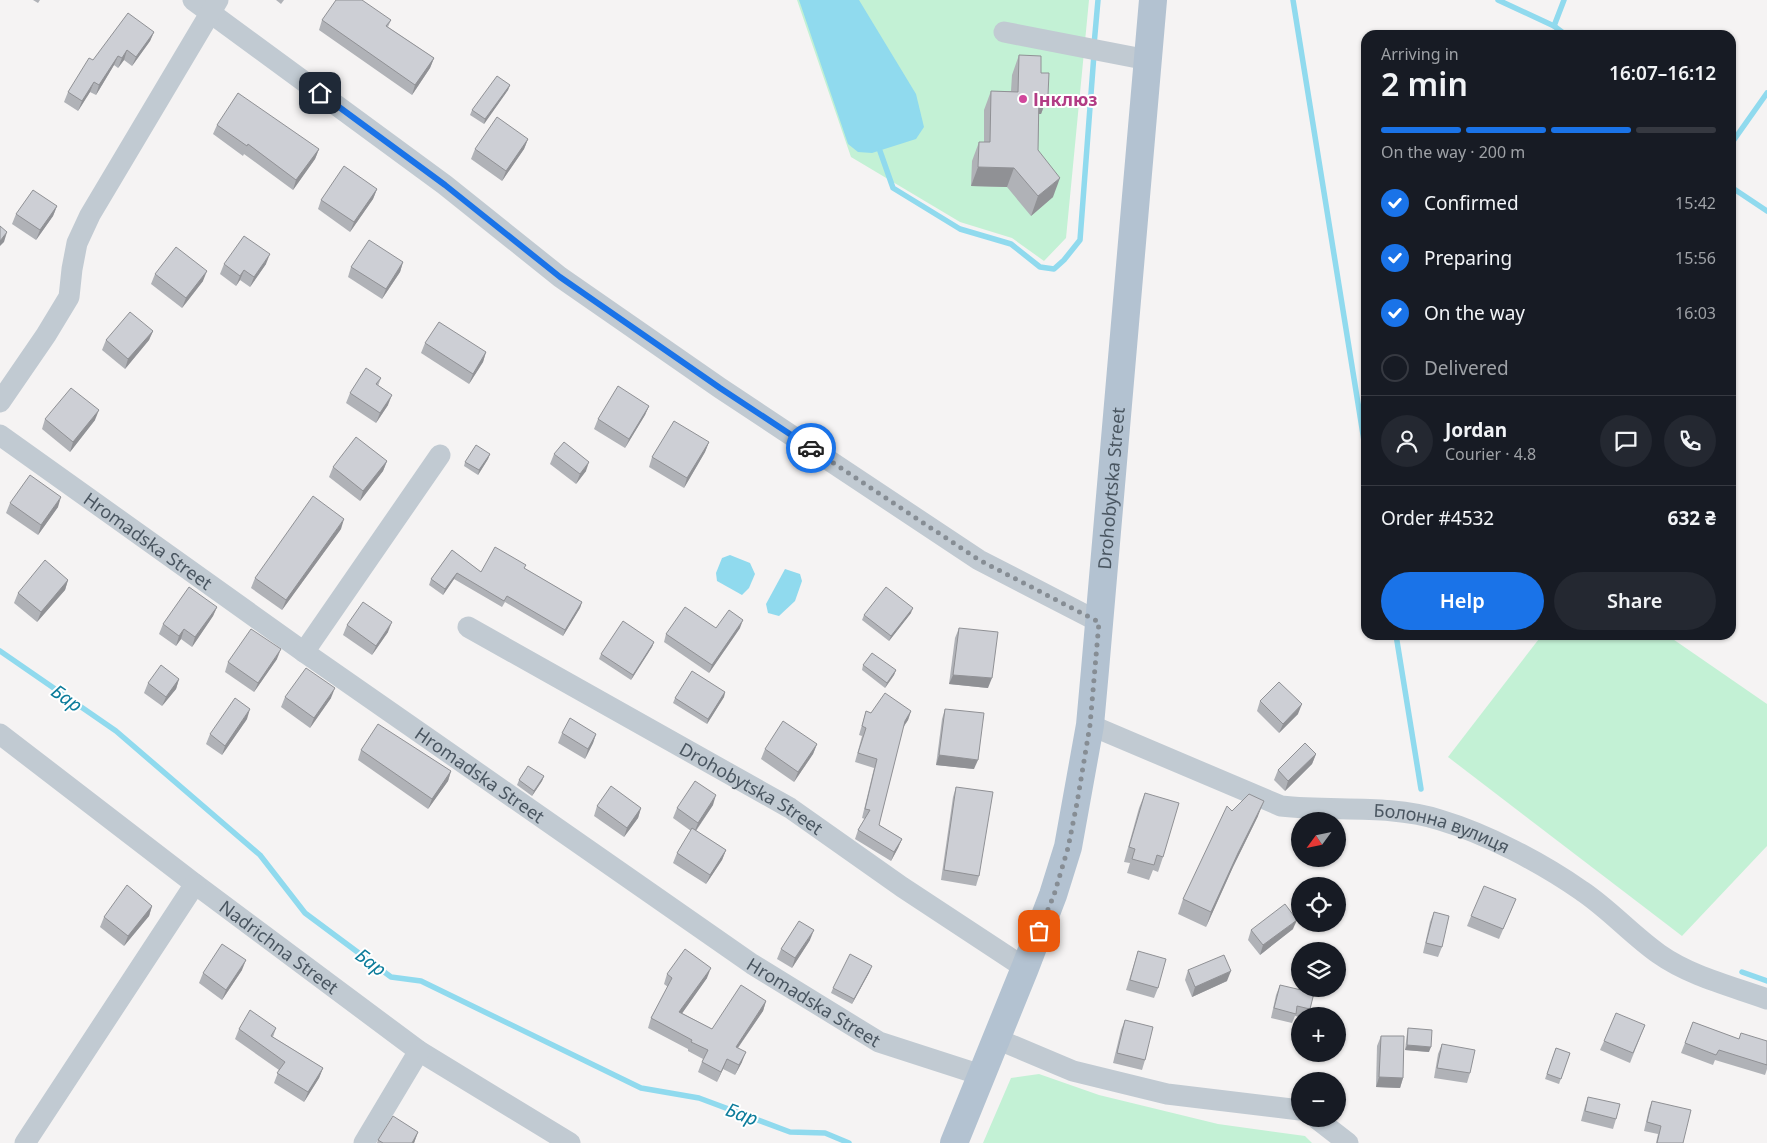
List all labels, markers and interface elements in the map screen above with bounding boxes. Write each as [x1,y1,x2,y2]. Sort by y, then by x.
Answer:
text: Arriving in [1381,43,1459,65]
text: 16:07–16:12 [1609,60,1716,86]
text: 2 min [1381,62,1468,105]
pin [299,72,341,114]
icon: home [306,79,334,107]
place label: Інклюз [1033,87,1098,111]
marker: Інклюз [1017,93,1029,105]
text: On the way · 200 m [1381,141,1525,163]
icon: check [1381,189,1409,217]
text: Confirmed [1424,190,1519,216]
text: 15:42 [1675,192,1716,214]
icon: check [1381,244,1409,272]
text: Preparing [1424,245,1512,271]
text: 15:56 [1675,247,1716,269]
icon: check [1381,299,1409,327]
text: On the way [1424,300,1525,326]
text: 16:03 [1675,302,1716,324]
text: Delivered [1424,355,1509,381]
street label: Drohobytska Street [1092,406,1130,570]
button: person [1381,415,1433,467]
button: chat [1600,415,1652,467]
button: phone [1664,415,1716,467]
text: Jordan [1445,417,1507,443]
courier [786,423,836,473]
icon: car [797,434,825,462]
text: Courier · 4.8 [1445,443,1536,465]
street label: Hromadska Street [79,487,218,595]
text: Order #4532 [1381,505,1494,531]
text: 632 ₴ [1668,505,1716,531]
button: Help [1381,572,1544,630]
button: Share [1554,572,1716,630]
water label: Бар [46,678,88,718]
street label: Hromadska Street [411,721,550,828]
street label: Drohobytska Street [675,736,828,840]
street label: Болонна вулиця [1373,798,1514,859]
north arrow [1291,812,1346,868]
map controls [1291,812,1346,1127]
button: locate [1291,877,1346,932]
street label: Nadrichna Street [215,894,344,999]
pin [1018,910,1060,952]
icon: bag [1025,917,1053,945]
water label: Бар [350,942,392,982]
button: layers [1291,942,1346,997]
street label: Hromadska Street [743,952,886,1052]
button: + [1291,1007,1346,1062]
button: − [1291,1072,1346,1127]
water label: Бар [722,1096,762,1132]

